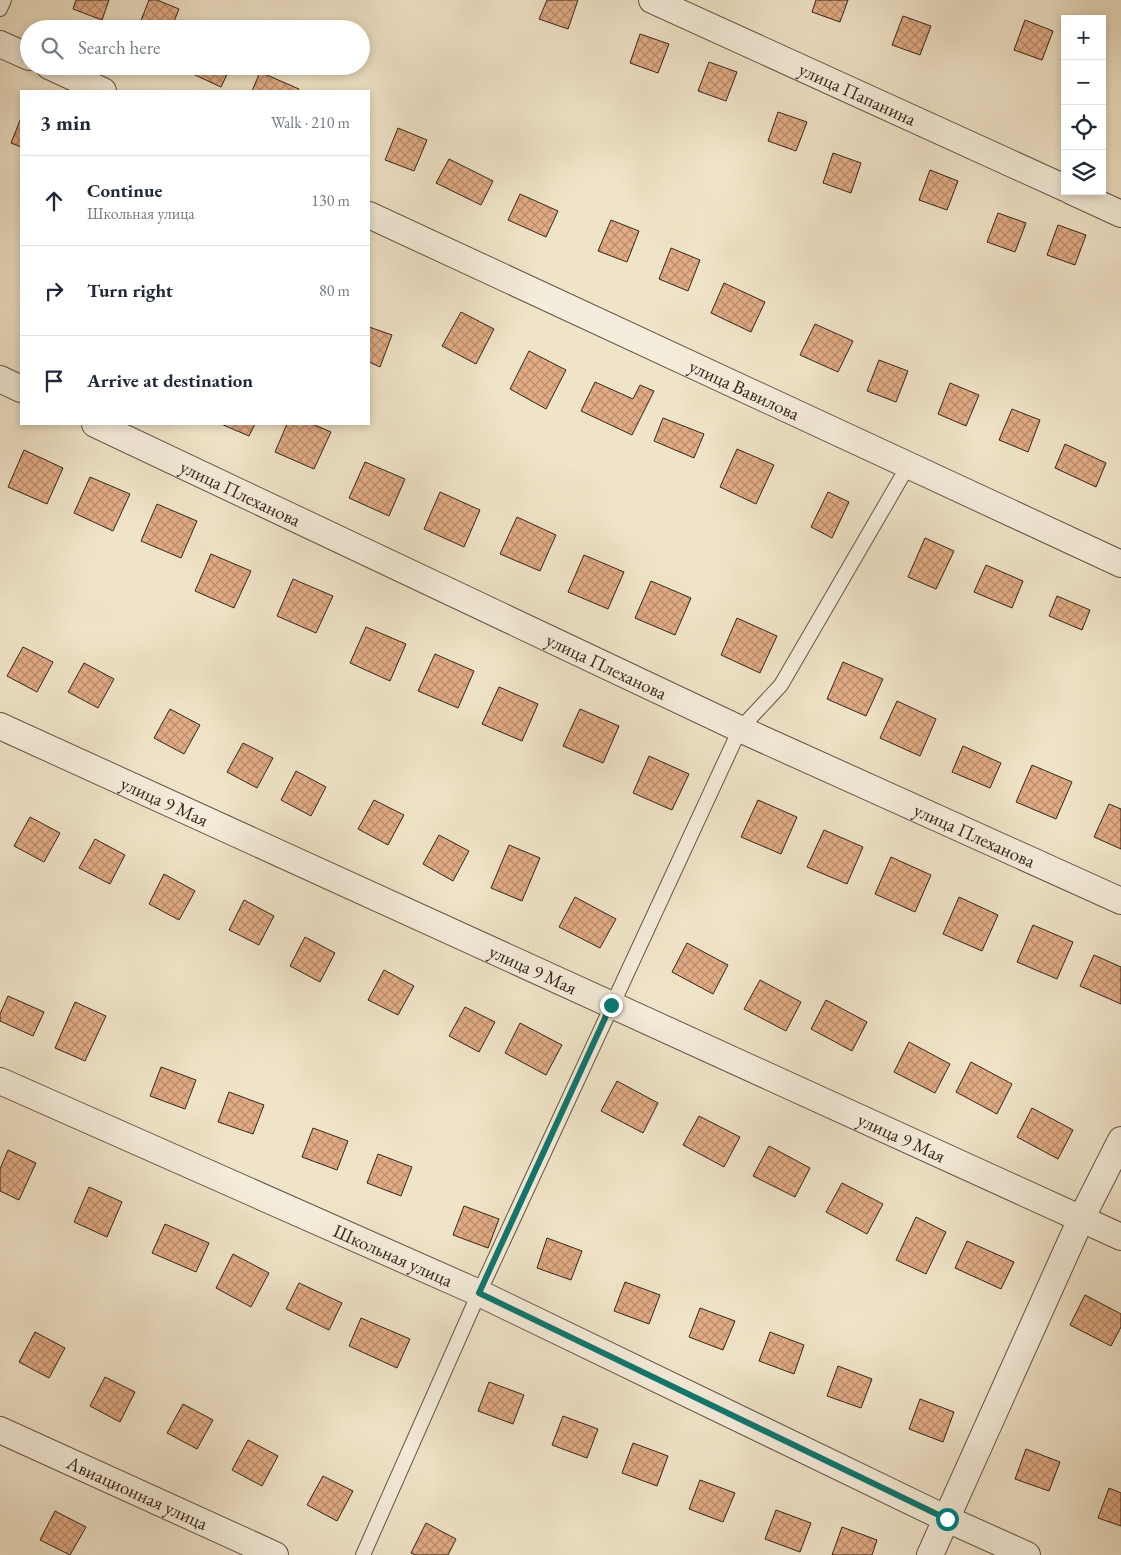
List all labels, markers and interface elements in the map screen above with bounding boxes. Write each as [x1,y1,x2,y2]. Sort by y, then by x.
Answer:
map controls [1061,15,1106,195]
button: + [1061,15,1106,60]
search box [20,20,370,75]
icon: search [38,34,66,62]
text: Search here [78,35,160,60]
street label: улица Папанина [795,56,921,131]
button: − [1061,60,1106,105]
button: locate [1061,105,1106,150]
text: 3 min [40,109,91,136]
text: Walk · 210 m [271,112,350,133]
button: layers [1061,150,1106,195]
text: Continue [87,178,162,203]
icon: ahead [40,187,68,215]
text: 130 m [311,190,350,211]
text: Школьная улица [87,203,195,224]
icon: right [40,277,68,305]
text: Turn right [87,278,173,303]
text: 80 m [319,280,350,301]
street label: улица Вавилова [685,353,804,426]
icon: arrive [40,367,68,395]
text: Arrive at destination [87,368,253,393]
street label: улица Плеханова [176,454,305,532]
street label: улица Плеханова [542,627,671,705]
street label: улица 9 Мая [117,770,213,832]
street label: улица Плеханова [910,797,1040,873]
street label: улица 9 Мая [485,938,582,1000]
route end [600,994,623,1017]
street label: улица 9 Мая [854,1106,950,1168]
street label: Школьная улица [330,1218,457,1293]
street label: Авиационная улица [62,1449,212,1536]
route start [936,1508,959,1531]

